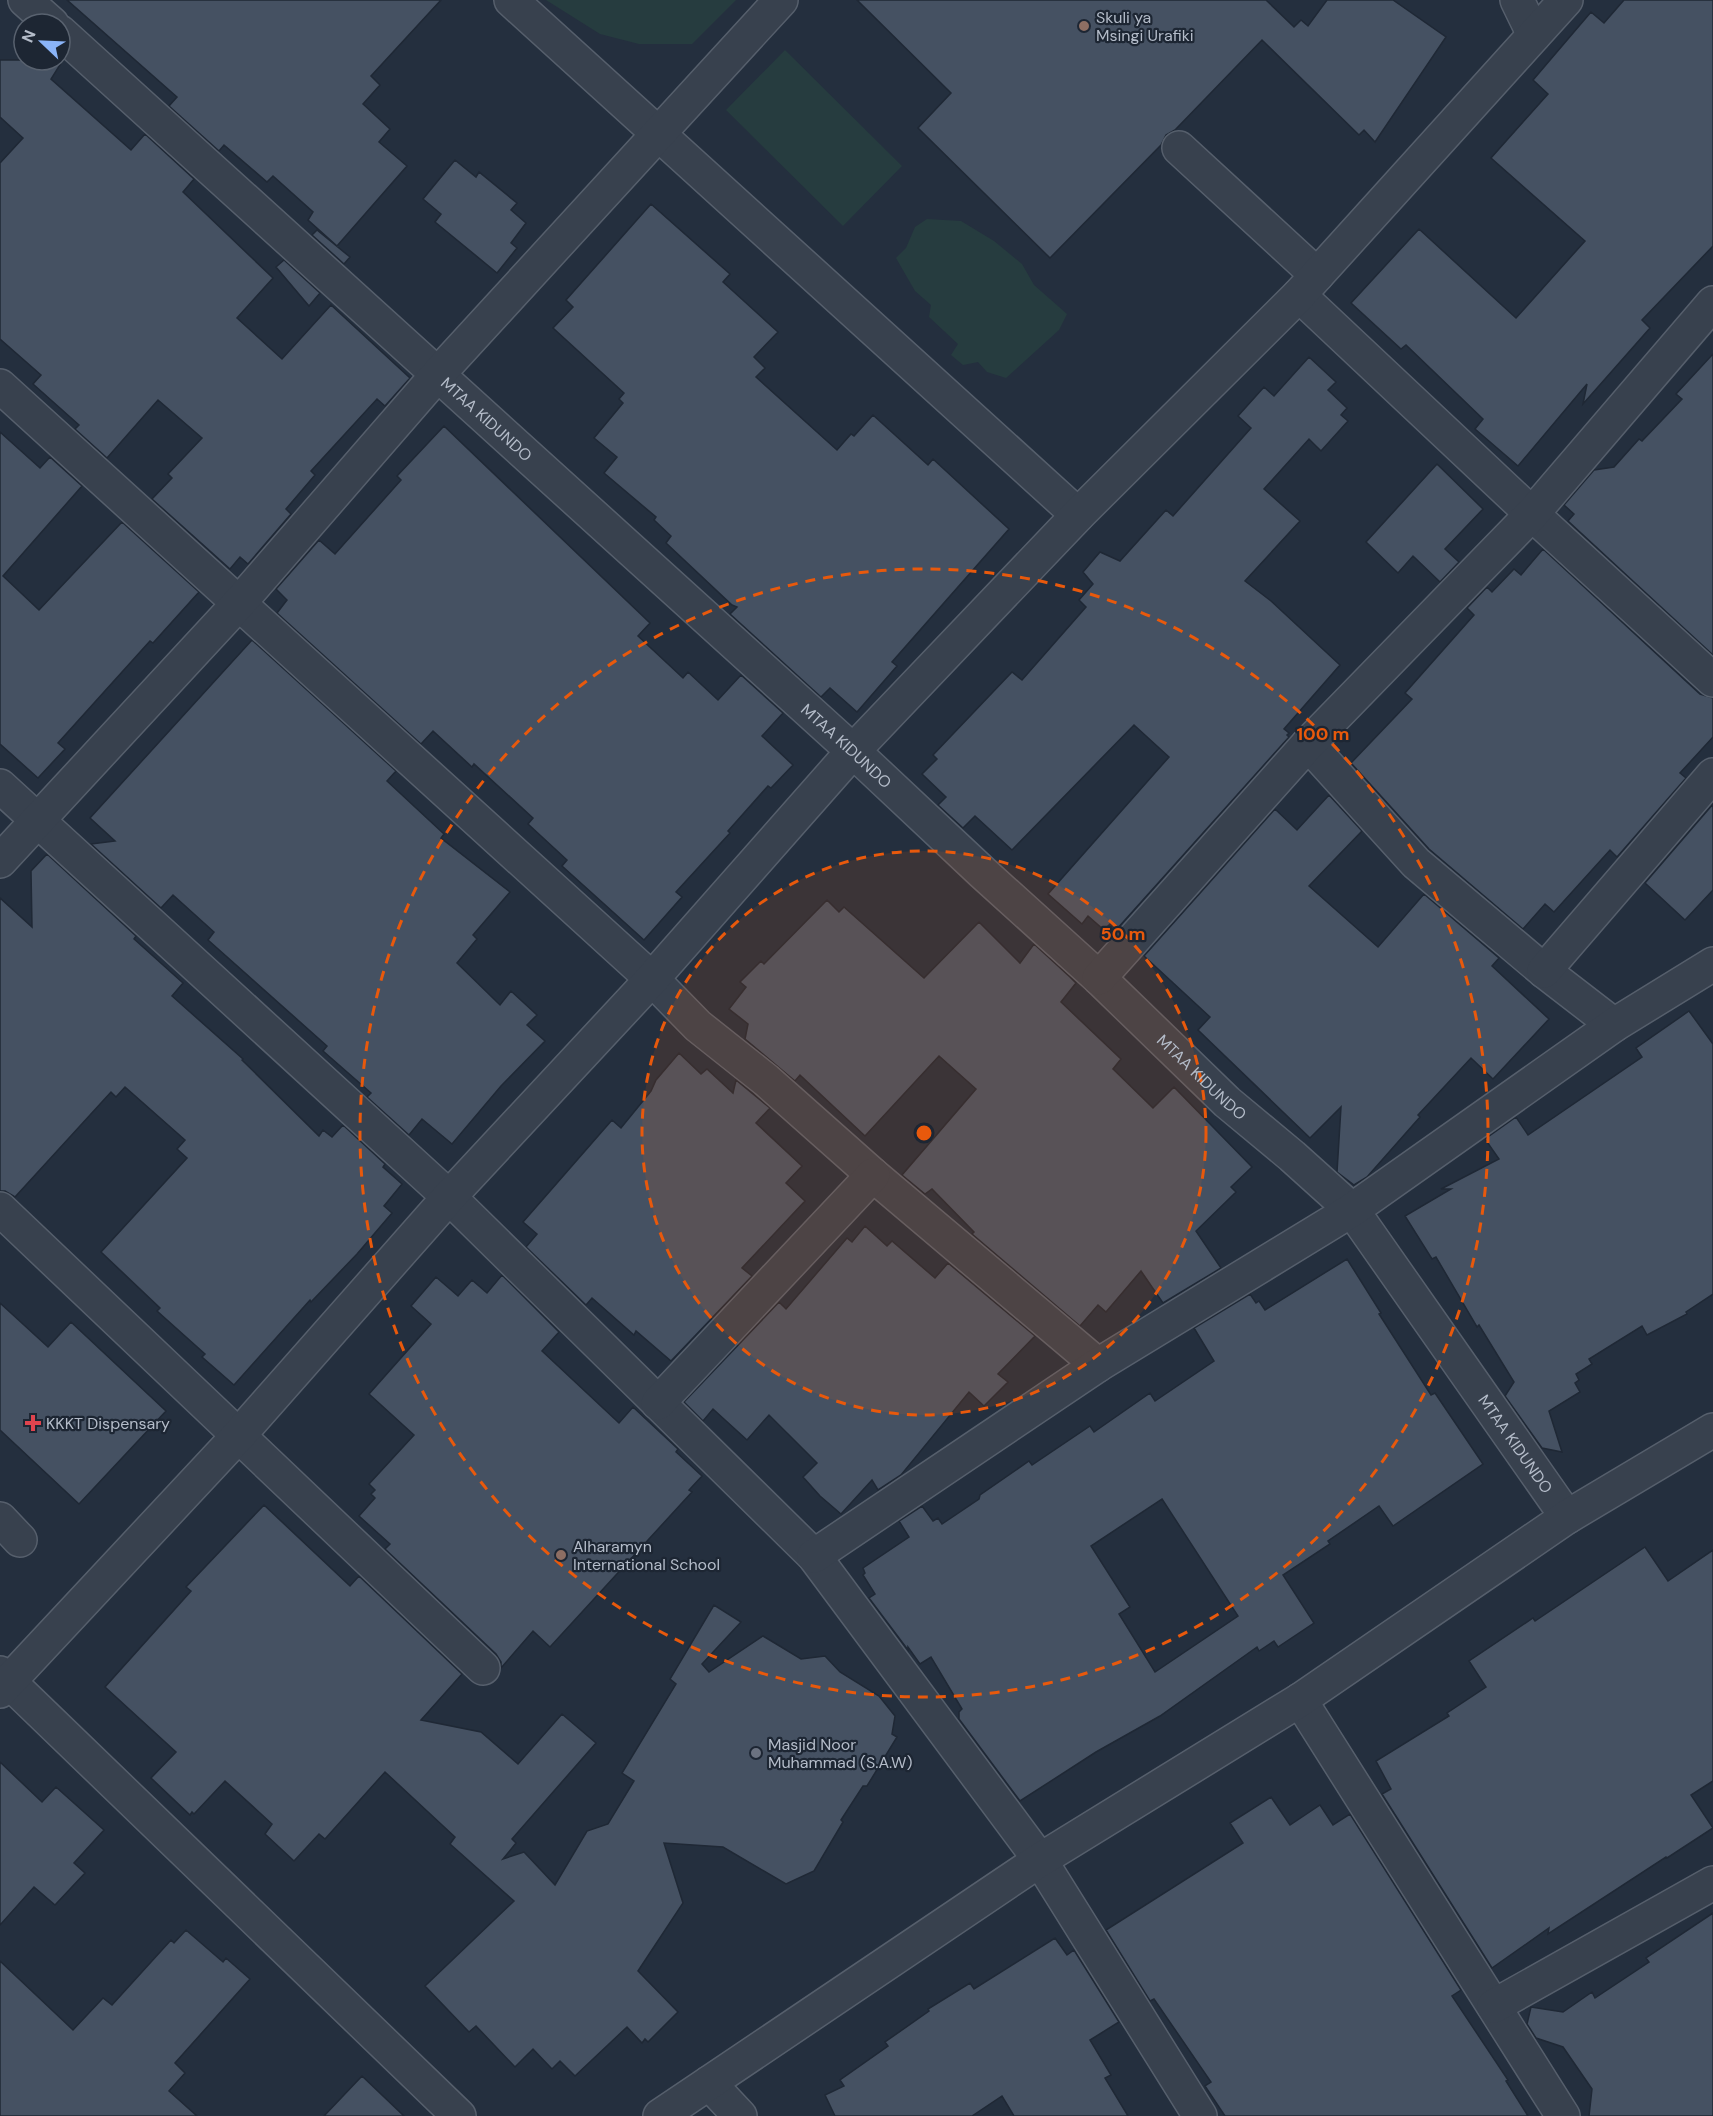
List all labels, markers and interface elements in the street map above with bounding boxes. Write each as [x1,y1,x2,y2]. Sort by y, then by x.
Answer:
place label: Skuli ya Msingi Urafiki [1096,7,1194,46]
north arrow [12,12,72,72]
marker: Skuli ya Msingi Urafiki [1077,19,1091,33]
text: N [17,27,41,46]
street label: MTAA KIDUNDO [436,373,536,466]
street label: MTAA KIDUNDO [796,699,896,793]
text: 100 m [1296,722,1350,746]
text: 50 m [1100,922,1146,946]
street label: MTAA KIDUNDO [1152,1030,1251,1125]
centre of rings [914,1123,934,1143]
street label: MTAA KIDUNDO [1473,1391,1557,1497]
place label: KKKT Dispensary [46,1413,170,1434]
marker: KKKT Dispensary [24,1414,42,1432]
place label: Alharamyn International School [573,1536,720,1575]
marker: Alharamyn International School [554,1548,568,1562]
place label: Masjid Noor Muhammad (S.A.W) [768,1734,913,1773]
marker: Masjid Noor Muhammad (S.A.W) [749,1746,763,1760]

